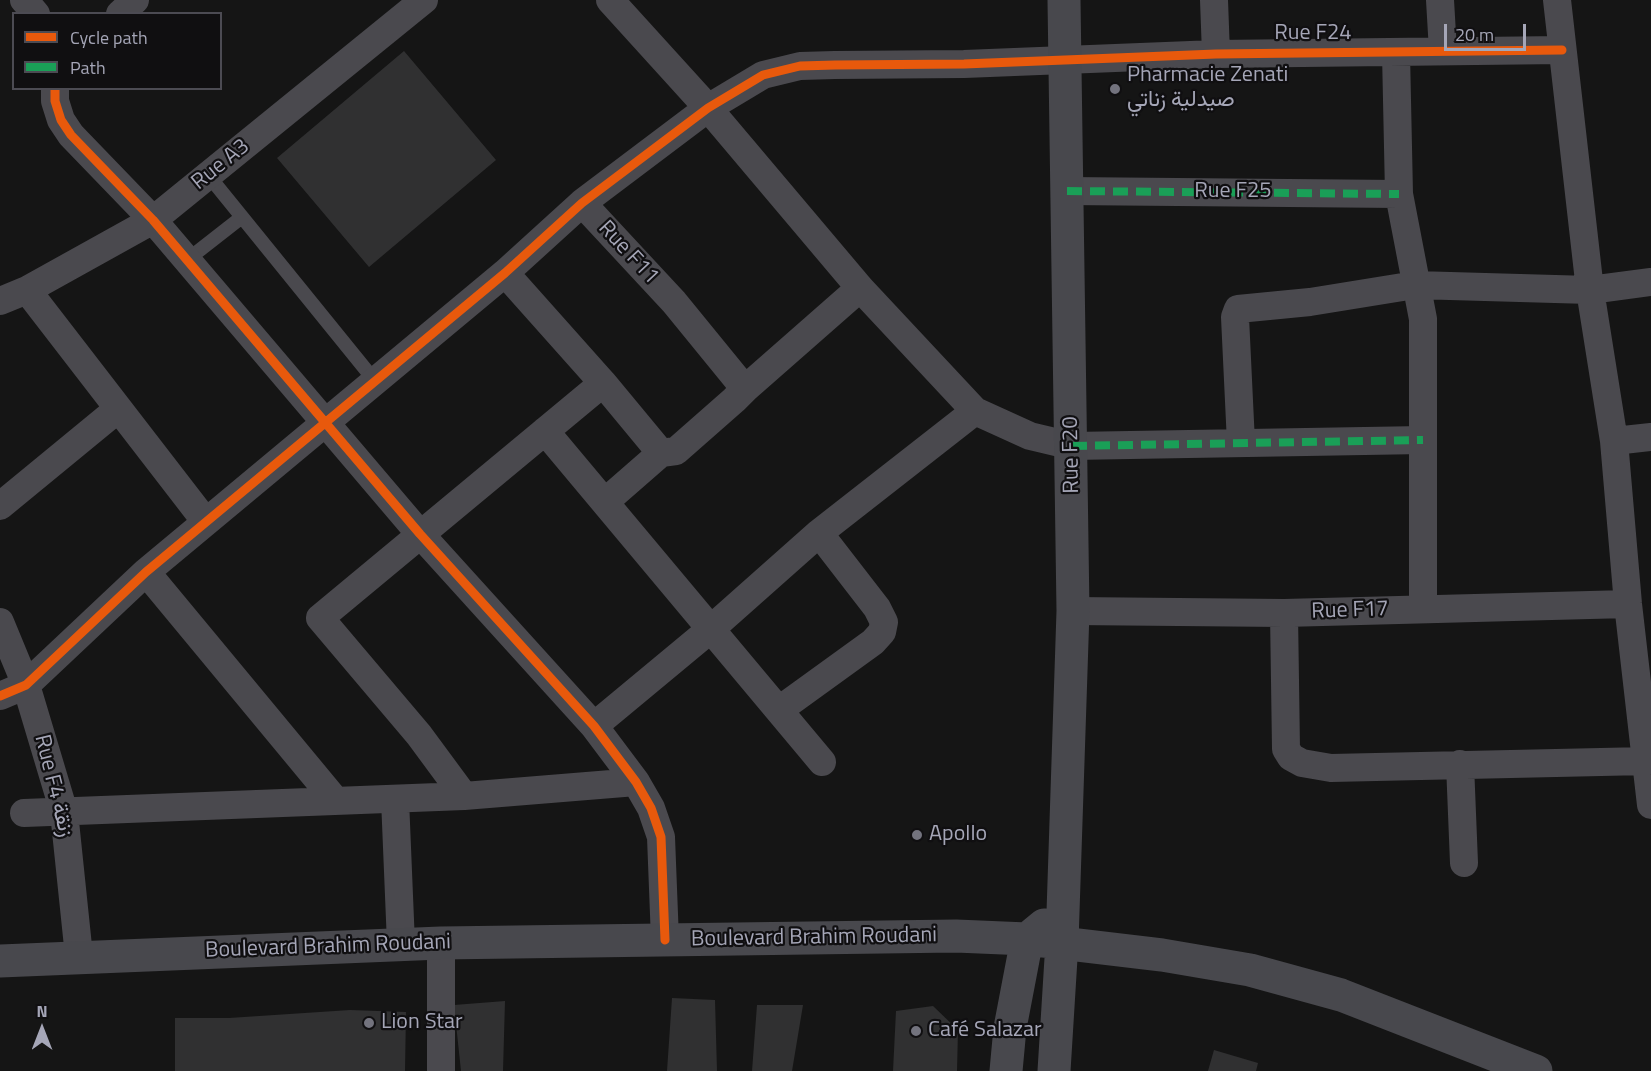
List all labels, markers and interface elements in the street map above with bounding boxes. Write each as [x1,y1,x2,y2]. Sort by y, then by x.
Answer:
legend [12,12,222,90]
scale bar [1447,12,1530,50]
street label: Rue F24 [1274,21,1352,47]
text: 20 m [1455,21,1494,48]
text: Cycle path [70,24,148,51]
text: Path [70,54,106,81]
place label: Pharmacie Zenati صيدلية زناتي [1127,63,1288,114]
marker: Pharmacie Zenati صيدلية زناتي [1108,82,1122,96]
street label: Rue A3 [187,134,255,196]
street label: Rue F25 [1194,179,1272,205]
street label: Rue F11 [592,216,664,290]
street label: Rue F20 [1058,416,1086,494]
street label: Rue F17 [1311,596,1389,626]
street label: Rue F4 زنقة [28,732,78,840]
place label: Apollo [929,822,987,848]
marker: Apollo [910,828,924,842]
street label: Boulevard Brahim Roudani [691,923,937,953]
street label: Boulevard Brahim Roudani [205,930,451,964]
north arrow [12,999,72,1059]
text: N [36,999,48,1023]
place label: Lion Star [381,1010,463,1036]
marker: Lion Star [362,1016,376,1030]
place label: Café Salazar [928,1018,1042,1044]
marker: Café Salazar [909,1024,923,1038]

